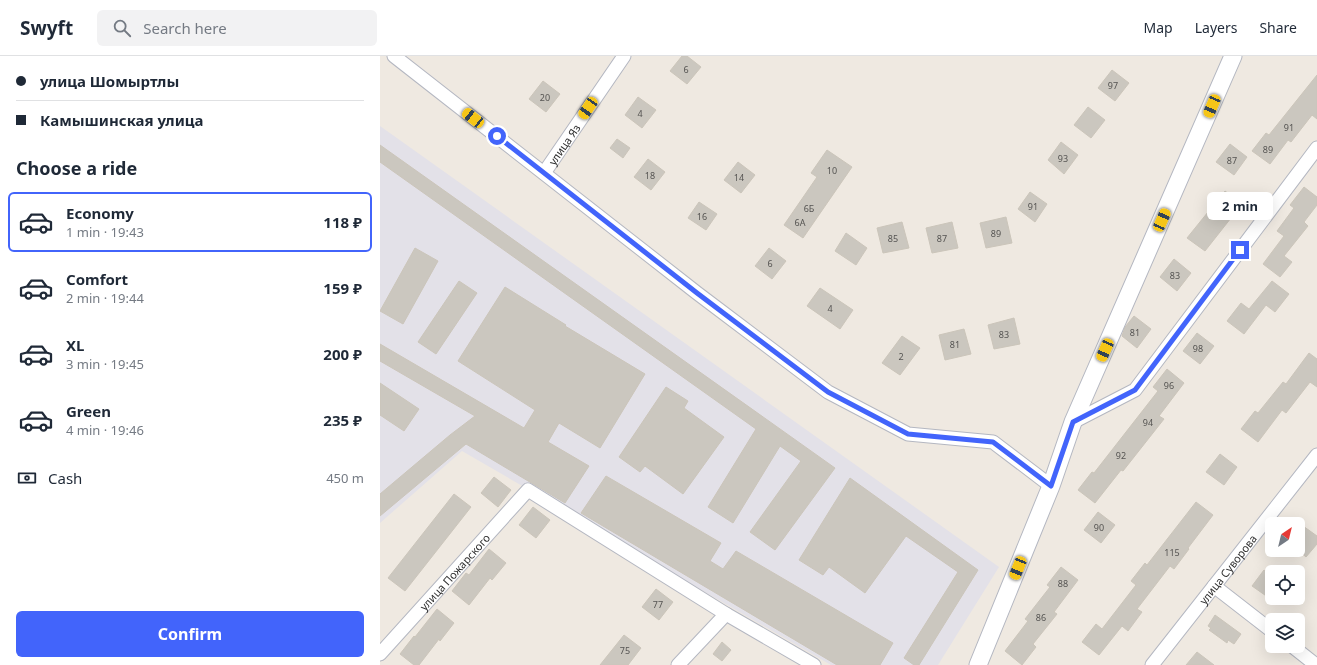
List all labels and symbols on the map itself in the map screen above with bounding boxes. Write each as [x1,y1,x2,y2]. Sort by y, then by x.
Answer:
house number: 6 [683,63,689,76]
house number: 97 [1108,79,1118,92]
house number: 20 [540,91,550,104]
car [1202,93,1222,119]
car [576,95,600,121]
car [460,106,486,130]
house number: 4 [637,107,643,120]
street label: улица Яз [544,121,583,168]
house number: 91 [1284,121,1294,134]
route start [488,127,506,145]
house number: 89 [1263,143,1273,156]
house number: 93 [1058,152,1068,165]
house number: 87 [1227,154,1237,167]
house number: 10 [827,164,837,177]
house number: 18 [645,169,655,182]
house number: 14 [734,171,744,184]
callout: 2 min [1207,192,1273,220]
house number: 91 [1028,200,1038,213]
house number: 6Б [804,202,815,215]
car [1152,207,1172,233]
house number: 16 [697,210,707,223]
house number: 6А [795,216,806,229]
house number: 89 [991,227,1001,240]
house number: 85 [888,232,898,245]
house number: 87 [937,232,947,245]
route end [1231,241,1249,259]
house number: 6 [767,257,773,270]
house number: 83 [1170,269,1180,282]
house number: 4 [827,302,833,315]
house number: 81 [1130,326,1140,339]
house number: 83 [999,328,1009,341]
car [1095,337,1115,363]
house number: 81 [950,338,960,351]
house number: 98 [1193,342,1203,355]
house number: 2 [898,350,904,363]
house number: 96 [1164,379,1174,392]
house number: 94 [1143,416,1153,429]
house number: 92 [1116,449,1126,462]
north arrow [1265,517,1305,557]
house number: 90 [1094,521,1104,534]
street label: улица Пожарского [416,530,493,613]
street label: улица Суворова [1195,531,1260,607]
house number: 115 [1164,546,1180,559]
car [1008,555,1028,581]
house number: 88 [1058,577,1068,590]
house number: 77 [653,598,663,611]
house number: 86 [1036,611,1046,624]
house number: 75 [620,644,630,657]

